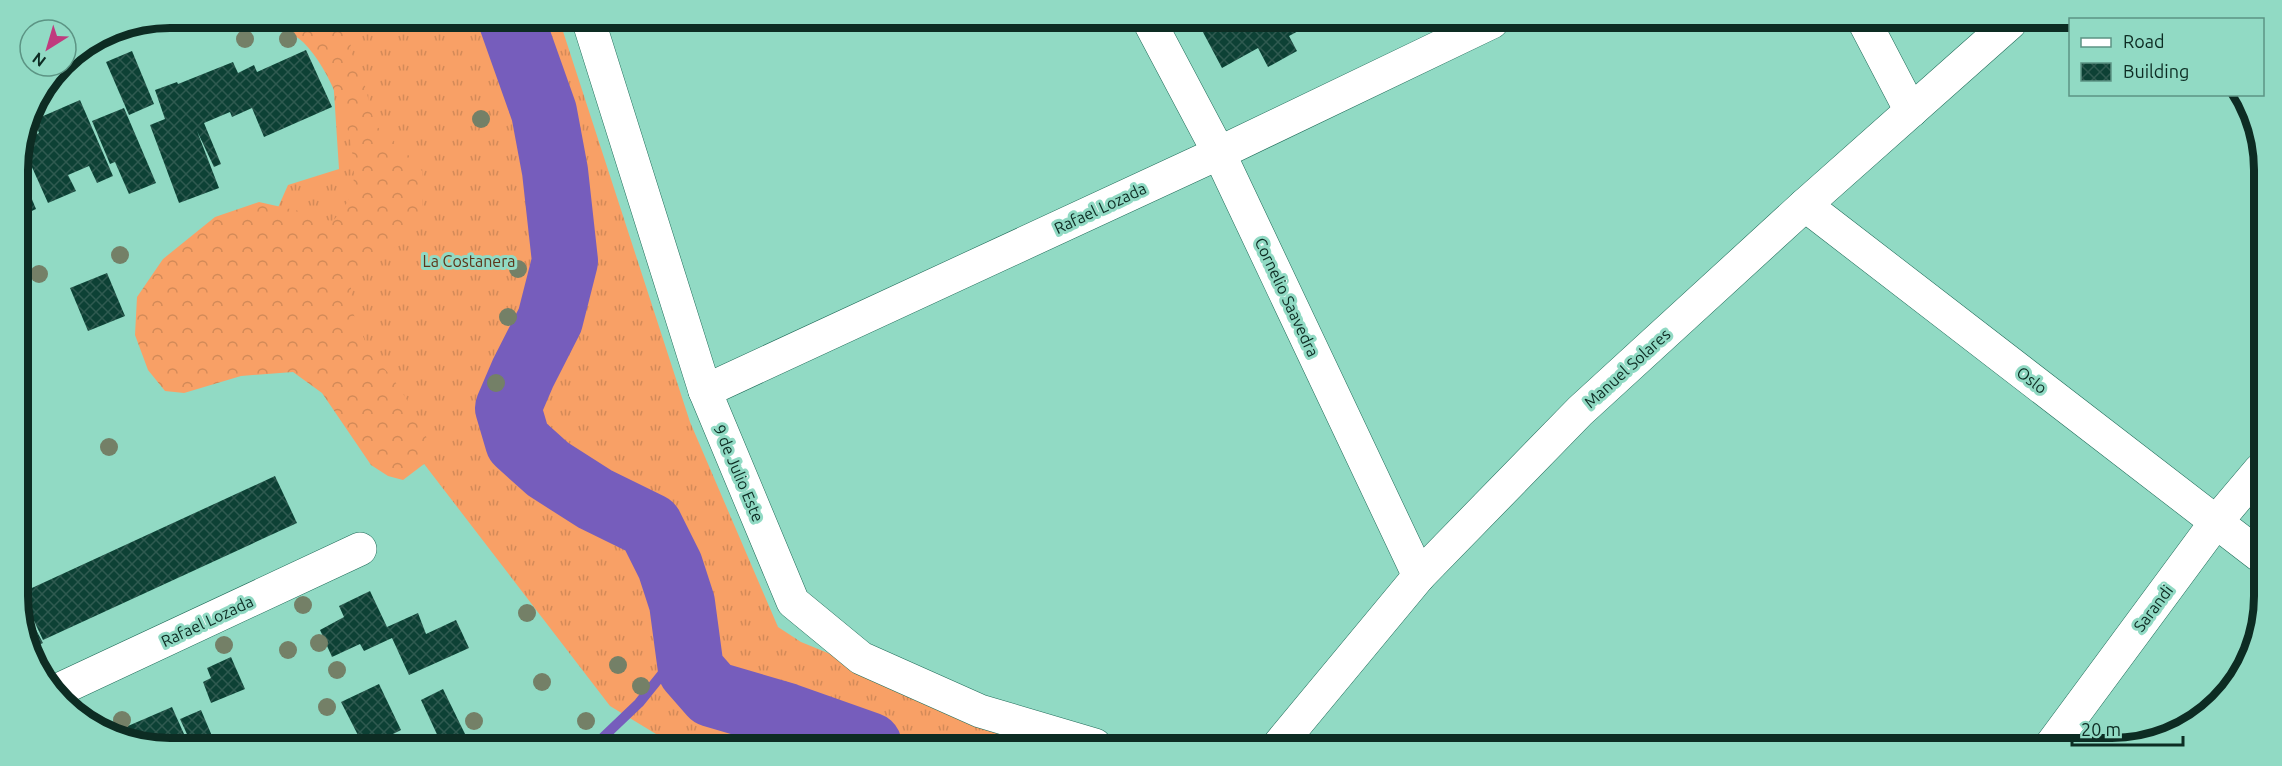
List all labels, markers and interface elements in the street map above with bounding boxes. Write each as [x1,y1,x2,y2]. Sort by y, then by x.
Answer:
north arrow [18,18,78,78]
legend [2069,18,2264,96]
text: Road [2123,31,2165,51]
text: N [29,49,49,71]
text: Building [2123,61,2189,81]
street label: Rafael Lozada [1051,179,1149,237]
street label: Cornelio Saavedra [1252,235,1322,359]
park label: La Costanera [423,252,515,270]
street label: Manuel Solares [1580,325,1674,411]
street label: Oslo [2013,363,2051,397]
street label: 9 de Julio Este [710,422,768,524]
street label: Sarandi [2130,581,2176,635]
street label: Rafael Lozada [158,592,256,650]
scale bar [2072,709,2183,747]
text: 20 m [2081,719,2121,739]

